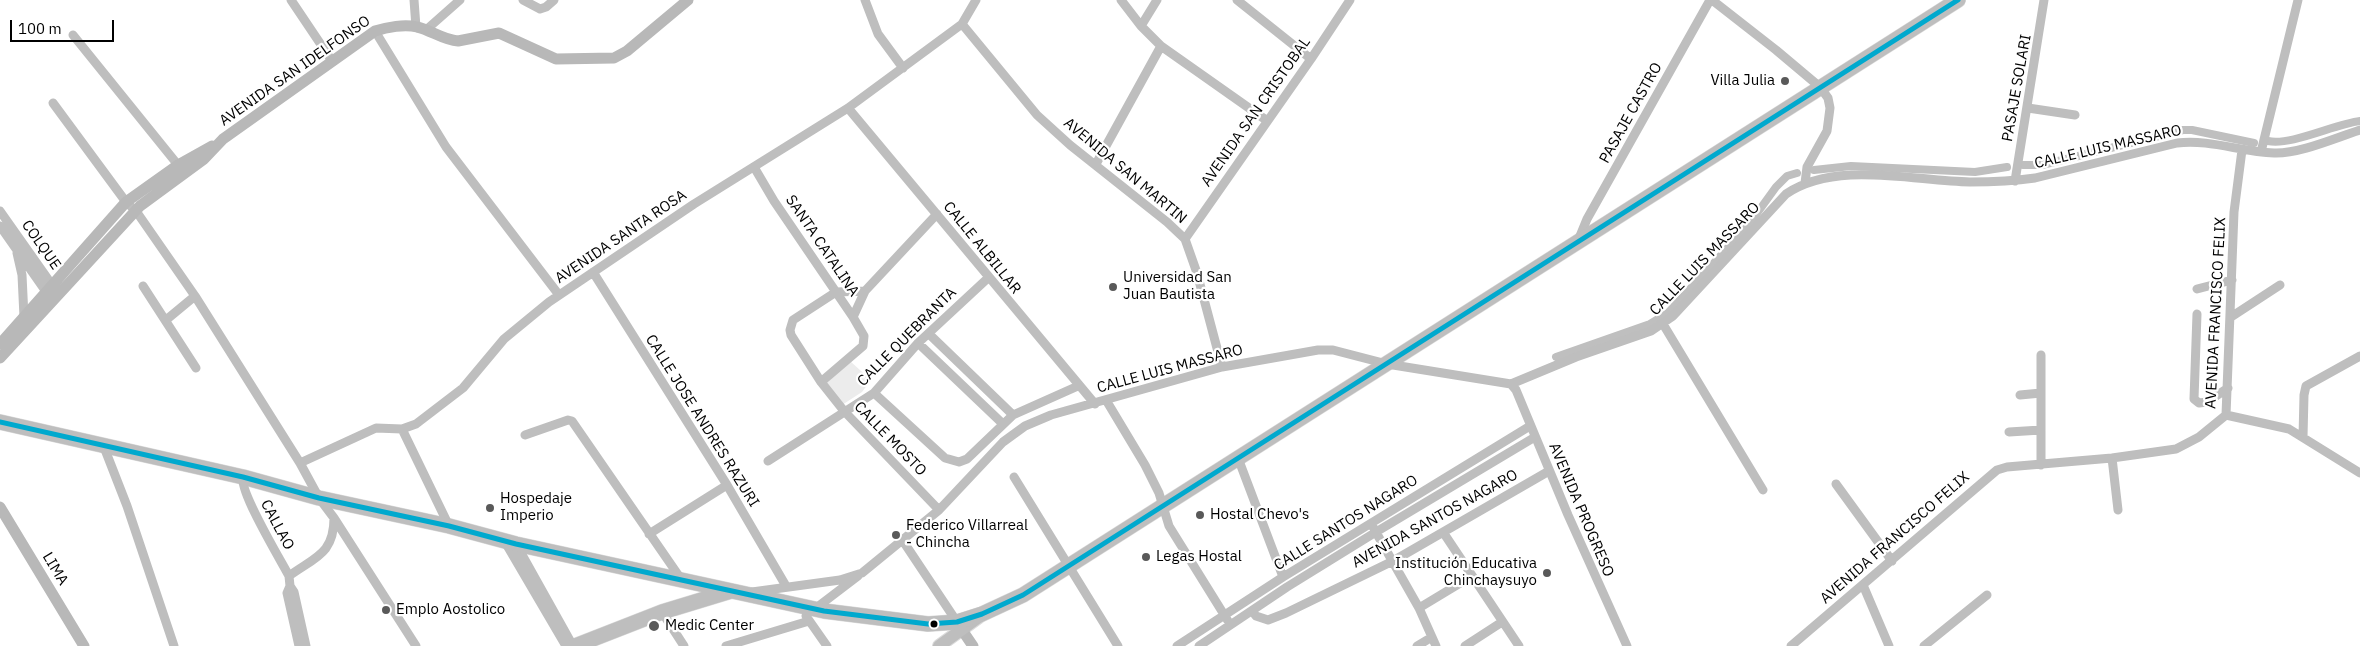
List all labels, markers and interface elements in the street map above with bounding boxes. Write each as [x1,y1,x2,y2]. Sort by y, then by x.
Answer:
scale bar [12,10,116,42]
street label: AVENIDA SAN IDELFONSO [216,12,374,130]
text: 100 m [18,19,62,38]
street label: PASAJE SOLARI [1999,33,2035,143]
street label: AVENIDA SAN CRISTOBAL [1198,34,1314,190]
street label: PASAJE CASTRO [1596,59,1666,167]
place label: Villa Julia [1710,72,1775,90]
marker: Villa Julia [1779,75,1791,87]
street label: AVENIDA SAN MARTIN [1060,114,1190,228]
street label: CALLE LUIS MASSARO [2033,121,2183,173]
street label: AVENIDA SANTA ROSA [552,186,690,288]
street label: SANTA CATALINA [781,192,863,300]
street label: CALLE ALBILLAR [939,198,1025,298]
street label: CALLE LUIS MASSARO [1646,199,1764,319]
street label: COLQUE [17,217,65,273]
street label: AVENIDA FRANCISCO FELIX [2202,217,2230,409]
place label: Universidad San Juan Bautista [1123,269,1232,304]
marker: Universidad San Juan Bautista [1107,281,1119,293]
street label: CALLE QUEBRANTA [854,284,960,390]
street label: CALLE JOSE ANDRES RAZURI [641,331,763,511]
street label: CALLE LUIS MASSARO [1095,341,1245,397]
street label: CALLE MOSTO [850,398,930,480]
street label: AVENIDA PROGRESO [1545,440,1617,580]
street label: AVENIDA SANTOS NAGARO [1349,466,1521,572]
street label: AVENIDA FRANCISCO FELIX [1817,468,1973,608]
street label: CALLE SANTOS NAGARO [1271,471,1421,575]
place label: Hospedaje Imperio [500,490,572,525]
street label: CALLAO [256,497,298,553]
marker: Hospedaje Imperio [484,502,496,514]
place label: Hostal Chevo's [1210,506,1309,524]
marker: Hostal Chevo's [1194,509,1206,521]
place label: Federico Villarreal - Chincha [906,517,1028,552]
marker: Federico Villarreal - Chincha [890,529,902,541]
place label: Legas Hostal [1156,548,1242,566]
street label: LIMA [38,549,72,589]
marker: Legas Hostal [1140,551,1152,563]
place label: Institución Educativa Chinchaysuyo [1395,555,1537,590]
marker: Institución Educativa Chinchaysuyo [1541,567,1553,579]
place label: Emplo Aostolico [396,601,505,619]
marker: Emplo Aostolico [380,604,392,616]
place label: Medic Center [665,617,754,635]
marker: Medic Center [647,619,661,633]
unlabelled marker [929,619,939,629]

